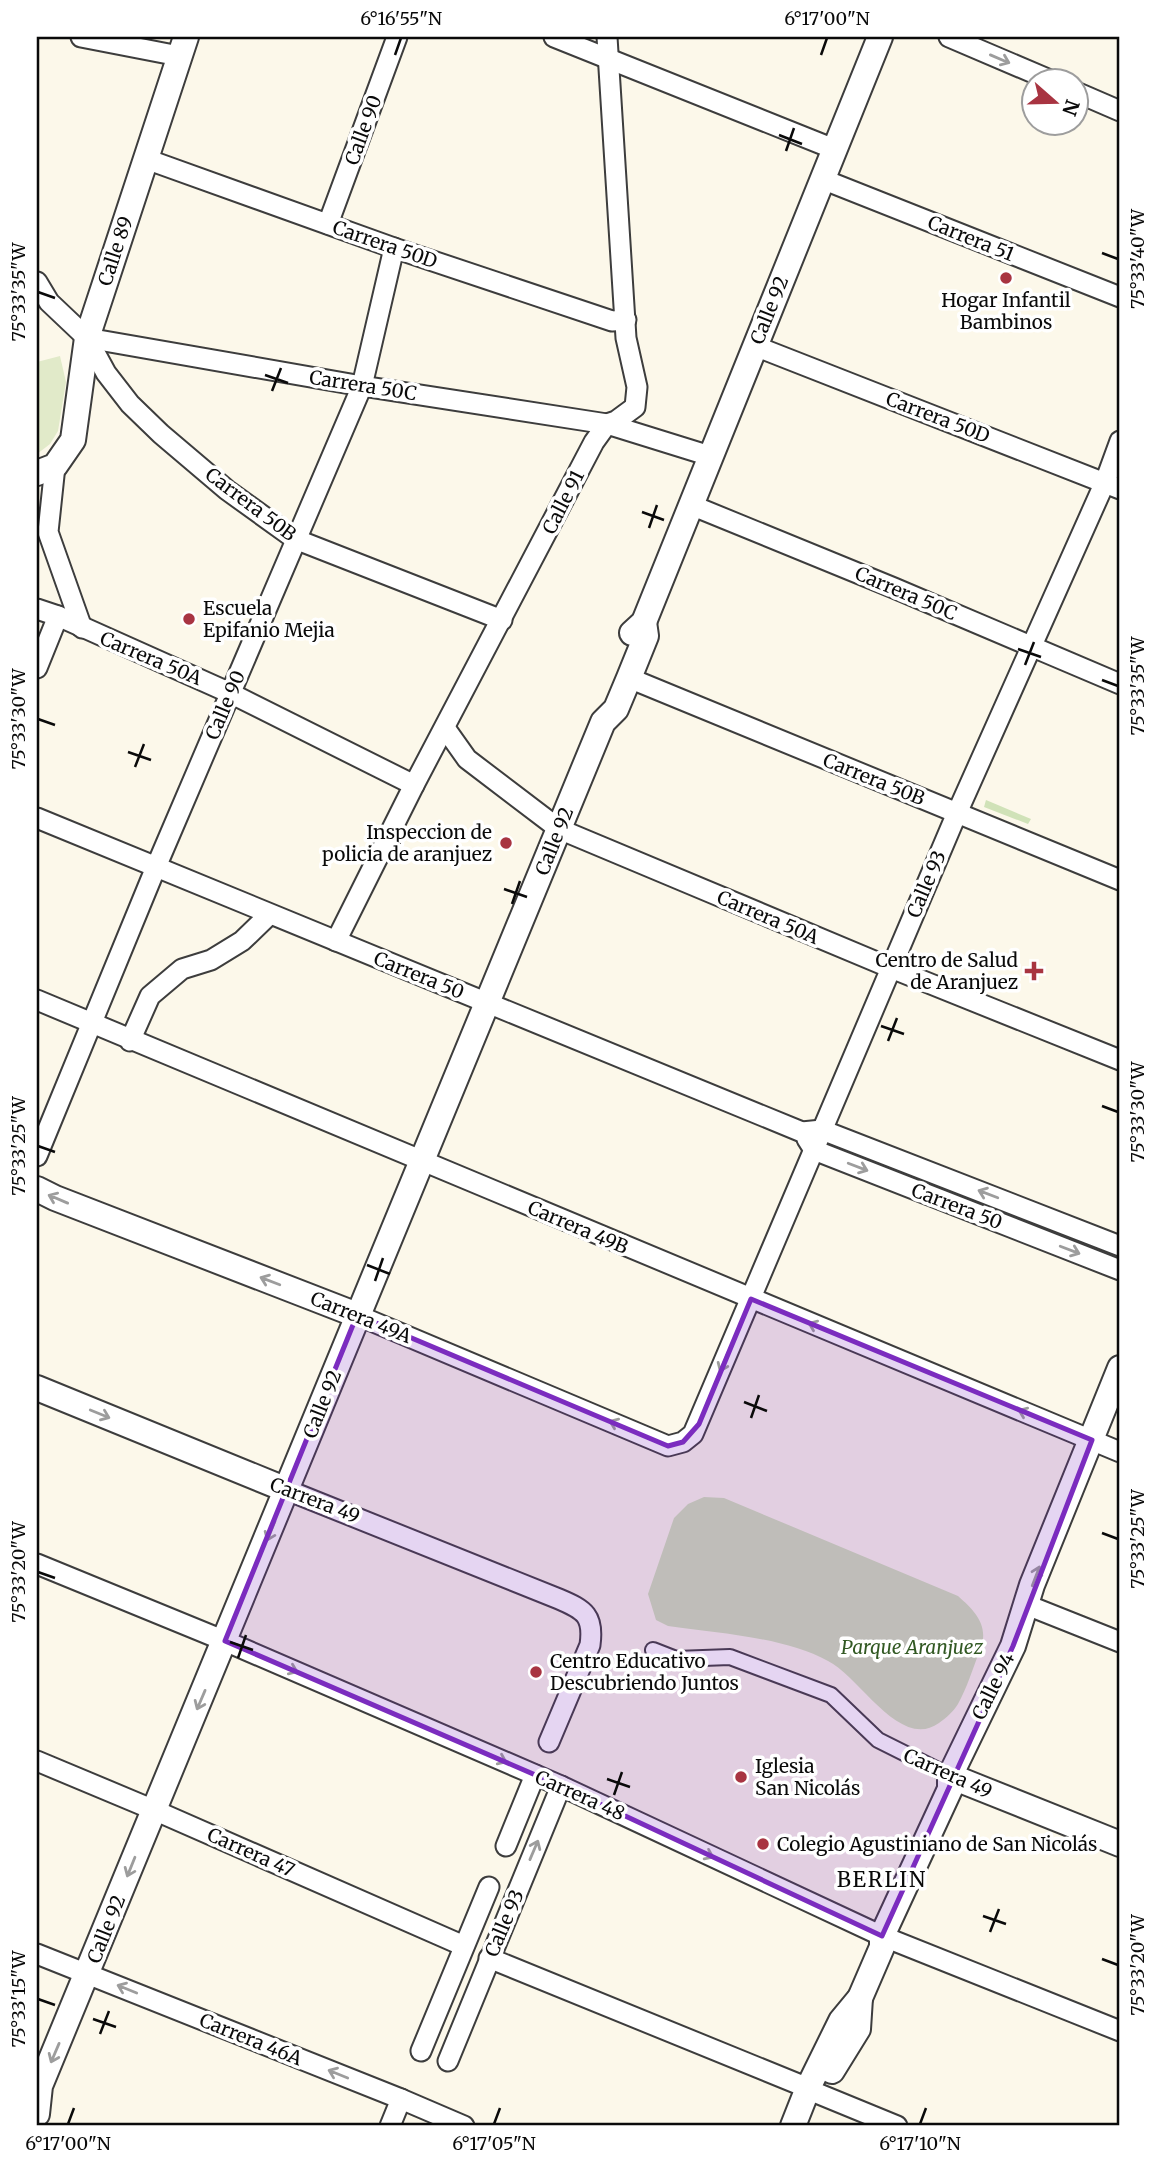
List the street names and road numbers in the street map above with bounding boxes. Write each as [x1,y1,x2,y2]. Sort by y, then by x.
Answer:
street label: Calle 90 [339,92,387,168]
street label: Carrera 51 [924,210,1018,266]
street label: Calle 89 [93,213,137,289]
street label: Carrera 50D [330,215,440,273]
street label: Calle 92 [745,272,793,348]
street label: Carrera 50C [308,365,418,405]
street label: Carrera 50D [883,386,993,448]
street label: Carrera 50B [201,462,301,546]
street label: Calle 91 [537,466,589,538]
street label: Carrera 50C [851,561,961,625]
street label: Carrera 50A [96,626,206,690]
street label: Calle 90 [200,667,250,743]
street label: Carrera 50B [820,748,929,810]
street label: Calle 92 [530,803,578,879]
street label: Calle 93 [901,847,951,921]
street label: Carrera 50A [713,885,823,949]
street label: Carrera 50 [370,946,468,1004]
street label: Carrera 50 [908,1178,1006,1234]
street label: Carrera 49B [524,1195,632,1259]
street label: Carrera 49A [307,1286,416,1348]
street label: Calle 92 [298,1366,346,1442]
street label: Carrera 49 [267,1472,363,1528]
street label: Calle 94 [966,1648,1020,1724]
street label: Carrera 49 [900,1743,996,1803]
street label: Carrera 48 [532,1765,628,1825]
street label: Carrera 47 [204,1822,299,1882]
street label: Calle 93 [479,1886,529,1960]
street label: Calle 92 [82,1891,130,1967]
street label: Carrera 46A [196,2008,306,2071]

